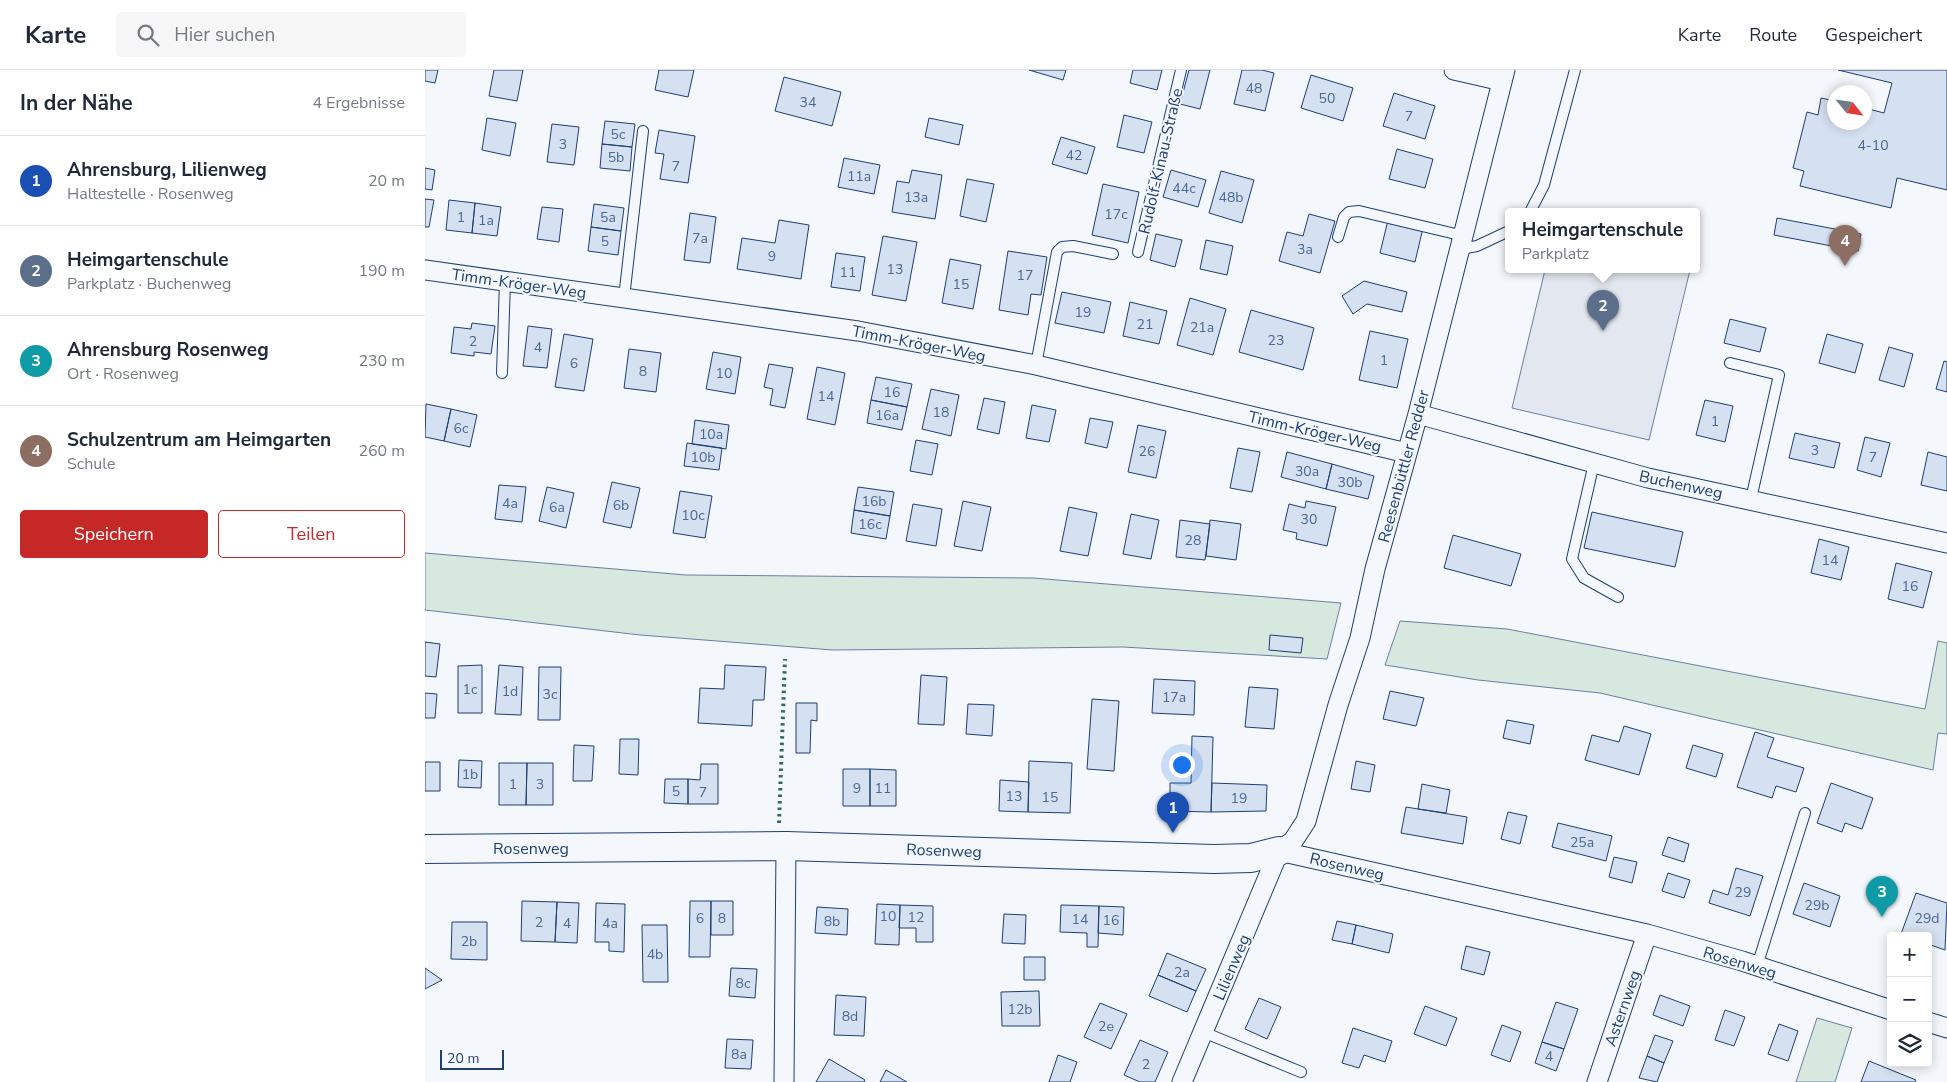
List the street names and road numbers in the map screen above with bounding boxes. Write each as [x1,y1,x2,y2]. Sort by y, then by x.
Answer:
street label: Rudolf-Kinau-Straße [1133,86,1188,236]
street label: Timm-Kröger-Weg [450,264,588,304]
street label: Timm-Kröger-Weg [850,320,988,368]
street label: Reesenbüttler Redder [1373,387,1435,545]
street label: Timm-Kröger-Weg [1246,406,1383,458]
street label: Buchenweg [1637,465,1725,505]
street label: Rosenweg [493,838,569,860]
street label: Rosenweg [906,839,982,863]
street label: Rosenweg [1307,848,1386,886]
street label: Lilienweg [1208,931,1256,1004]
street label: Rosenweg [1700,941,1779,985]
street label: Asternweg [1600,967,1646,1049]

